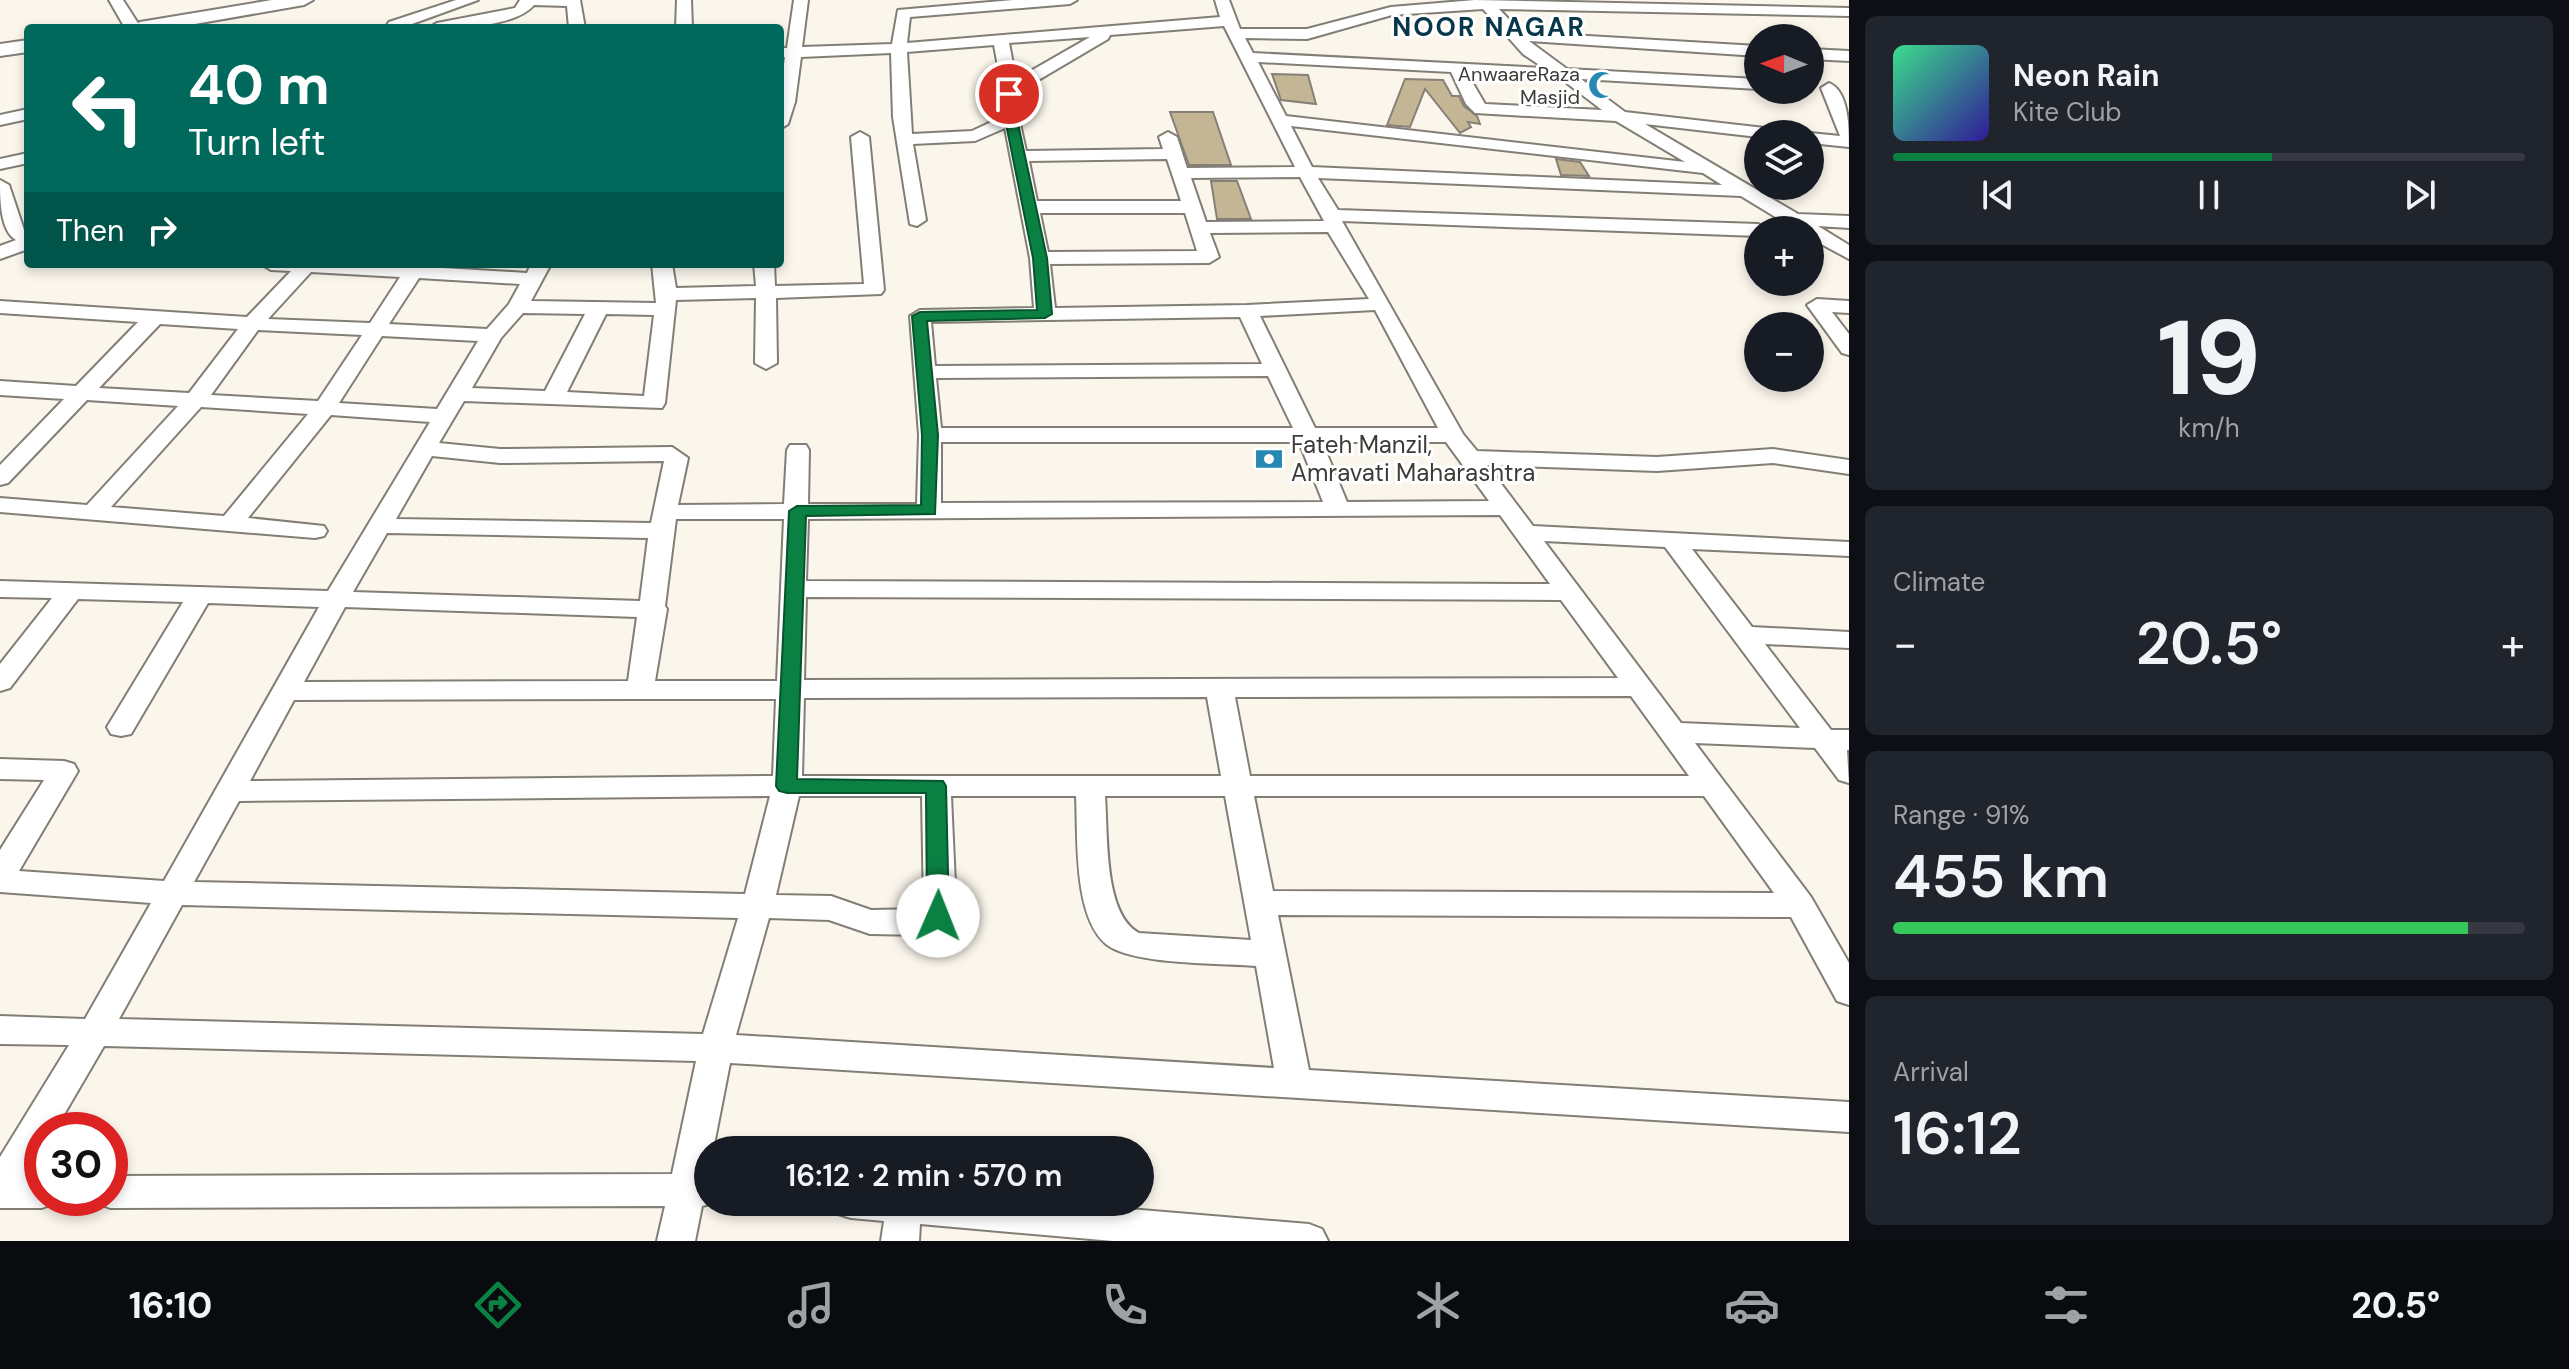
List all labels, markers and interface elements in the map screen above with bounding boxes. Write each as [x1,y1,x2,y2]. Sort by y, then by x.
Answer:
district label: NOOR NAGAR [1392,10,1586,44]
north arrow [1744,24,1824,104]
map controls [1744,24,1824,392]
text: 40 m [188,48,330,121]
icon: left [56,56,160,160]
text: Neon Rain [2013,56,2159,95]
pin [975,60,1043,128]
place label: AnwaareRaza Masjid [1458,61,1580,110]
mosque icon: AnwaareRaza Masjid [1587,70,1617,100]
icon: arrive [987,72,1031,116]
text: Kite Club [2013,95,2122,129]
text: Turn left [188,119,325,166]
button: layers [1744,120,1824,200]
icon: previous [1976,173,2020,217]
icon: pause [2187,173,2231,217]
icon: next [2398,173,2442,217]
icon: right [140,208,184,252]
text: Then [56,211,124,250]
button: + [1744,216,1824,296]
text: 19 [2157,291,2261,426]
button: − [1744,312,1824,392]
text: km/h [2178,411,2240,445]
place label: Fateh Manzil, Amravati Maharashtra [1291,429,1535,488]
bank icon: Fateh Manzil, Amravati Maharashtra [1254,444,1284,474]
text: Climate [1893,565,1985,599]
text: 20.5° [2136,604,2282,683]
text: − [1893,615,1917,673]
text: + [2501,615,2525,673]
text: Range · 91% [1893,798,2029,832]
text: 455 km [1893,837,2109,916]
position arrow [896,874,980,958]
text: Arrival [1893,1055,1969,1089]
text: 16:12 [1893,1094,2022,1173]
speed limit sign: 30 [24,1112,128,1216]
text: 16:12 · 2 min · 570 m [786,1156,1062,1195]
icon: directions [470,1277,526,1333]
icon: music [783,1277,839,1333]
icon: phone [1097,1277,1153,1333]
icon: climate [1410,1277,1466,1333]
icon: car [1724,1277,1780,1333]
icon: filters [2038,1277,2094,1333]
text: 16:10 [129,1282,212,1329]
text: 20.5° [2351,1282,2440,1329]

